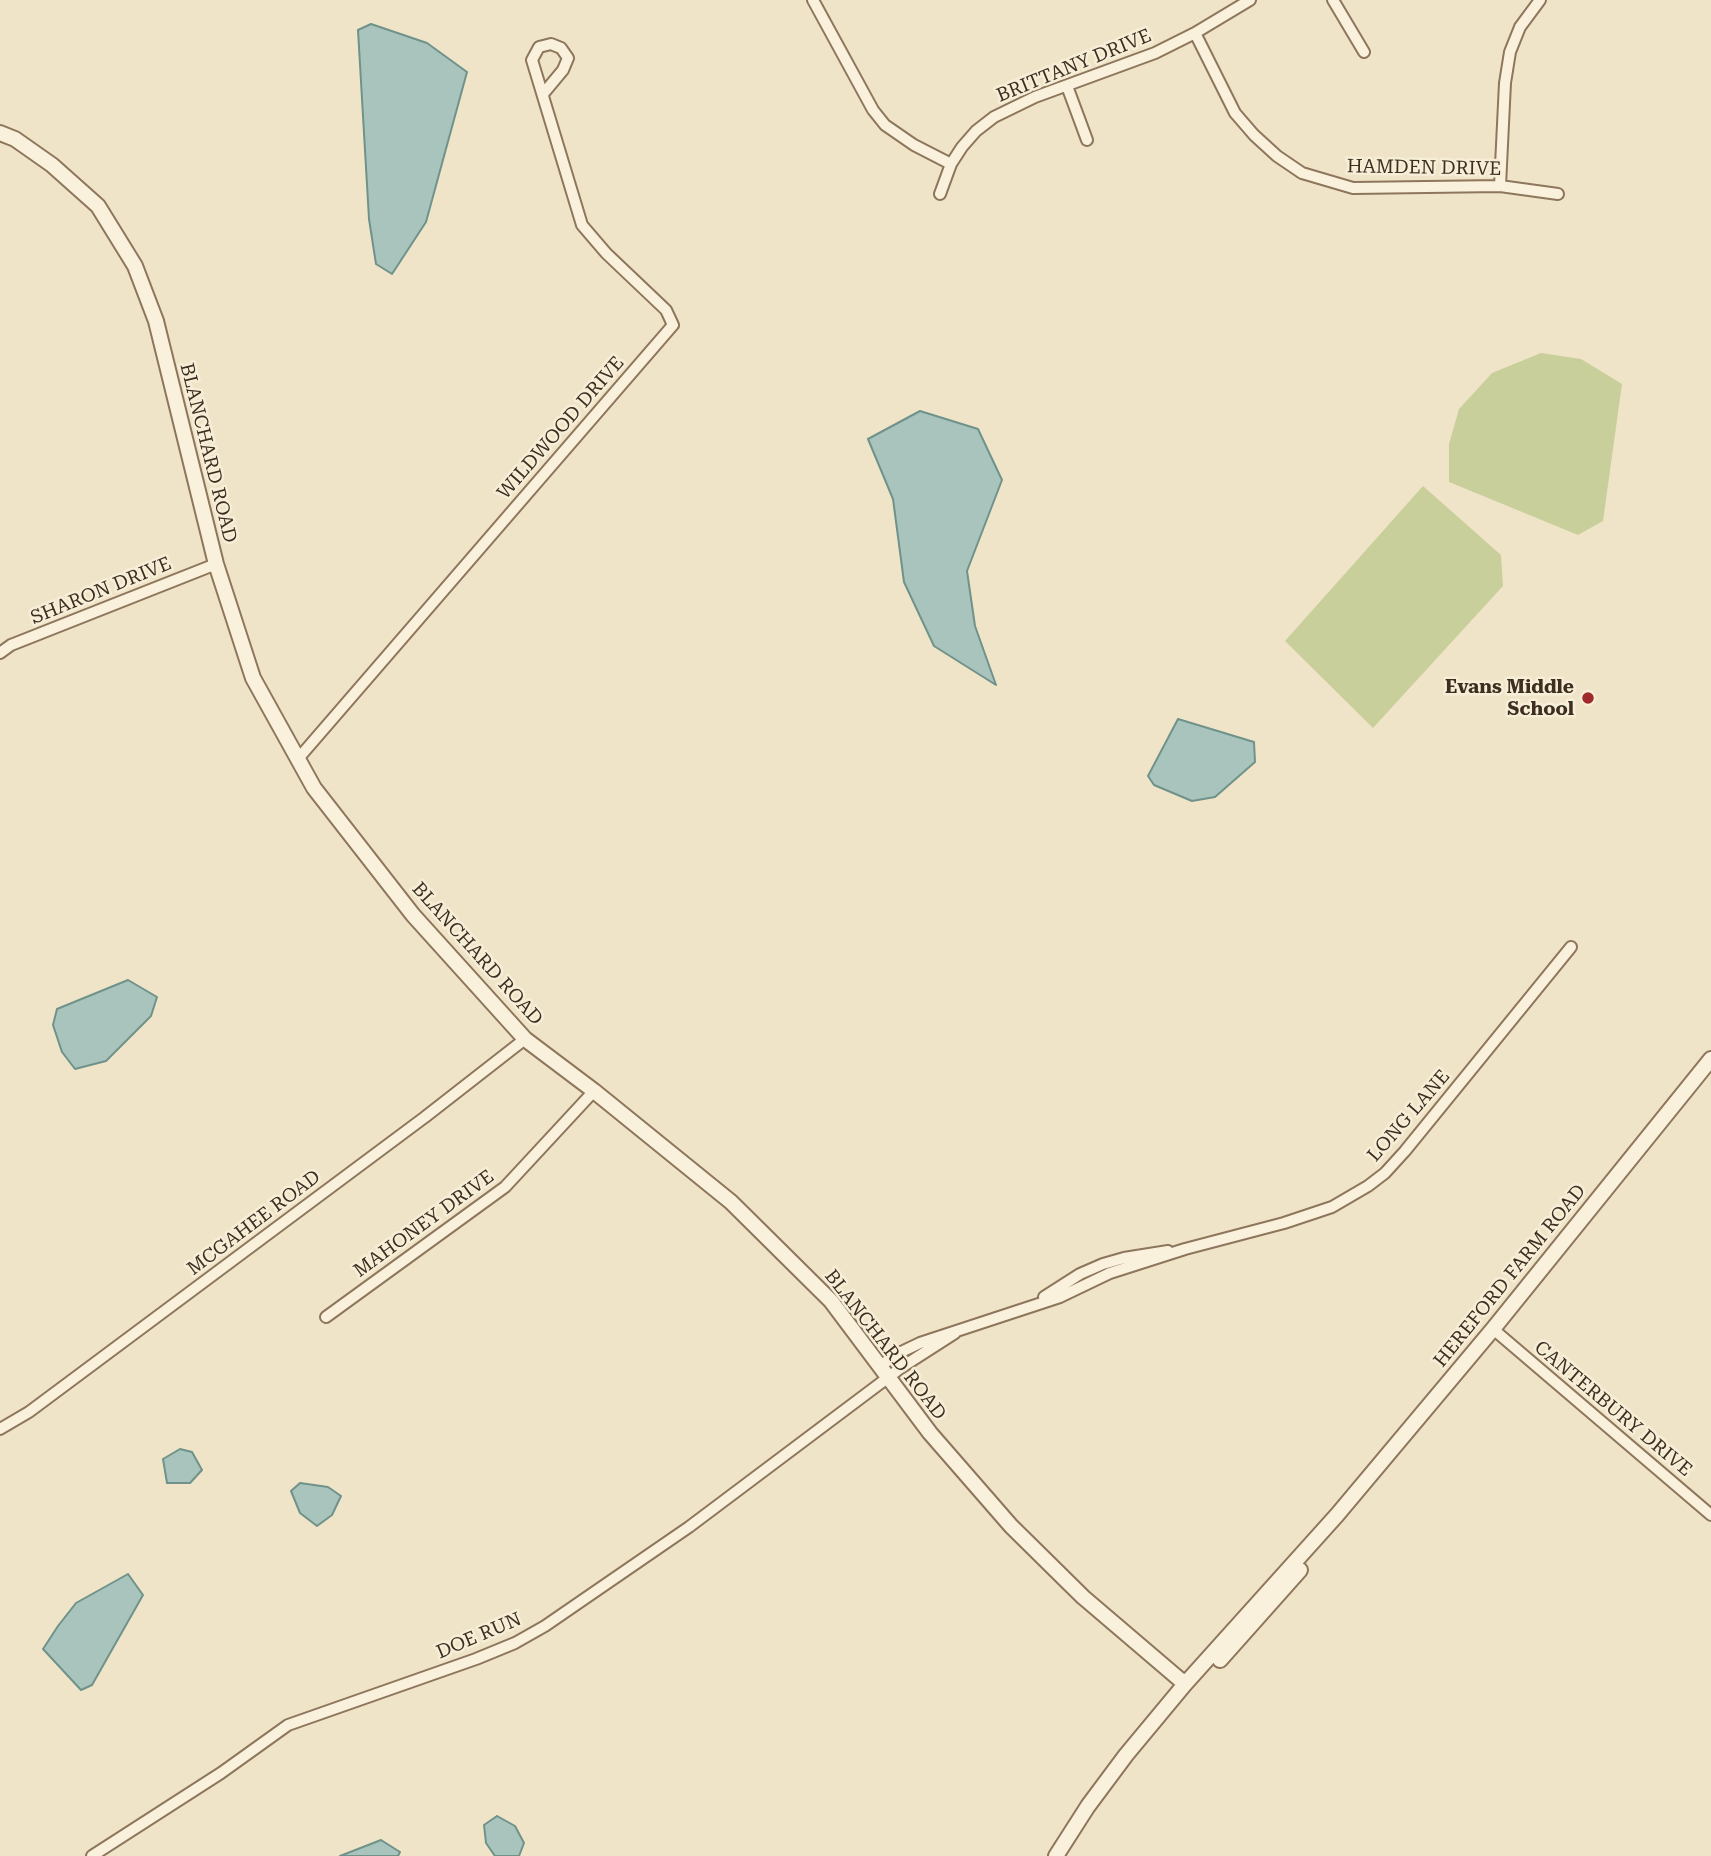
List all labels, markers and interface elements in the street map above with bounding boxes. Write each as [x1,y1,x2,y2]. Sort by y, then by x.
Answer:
street label: BRITTANY DRIVE [993,25,1155,107]
street label: HAMDEN DRIVE [1347,155,1501,181]
street label: WILDWOOD DRIVE [493,352,629,504]
street label: BLANCHARD ROAD [175,361,241,545]
street label: SHARON DRIVE [27,552,175,630]
place label: Evans Middle School [1445,676,1574,720]
marker: Evans Middle School [1580,690,1596,706]
street label: BLANCHARD ROAD [407,878,547,1030]
street label: LONG LANE [1363,1065,1455,1167]
street label: MAHONEY DRIVE [349,1165,499,1283]
street label: MCGAHEE ROAD [183,1166,325,1280]
street label: HEREFORD FARM ROAD [1429,1180,1591,1372]
street label: BLANCHARD ROAD [819,1265,951,1425]
street label: CANTERBURY DRIVE [1530,1336,1696,1482]
street label: DOE RUN [433,1608,525,1664]

